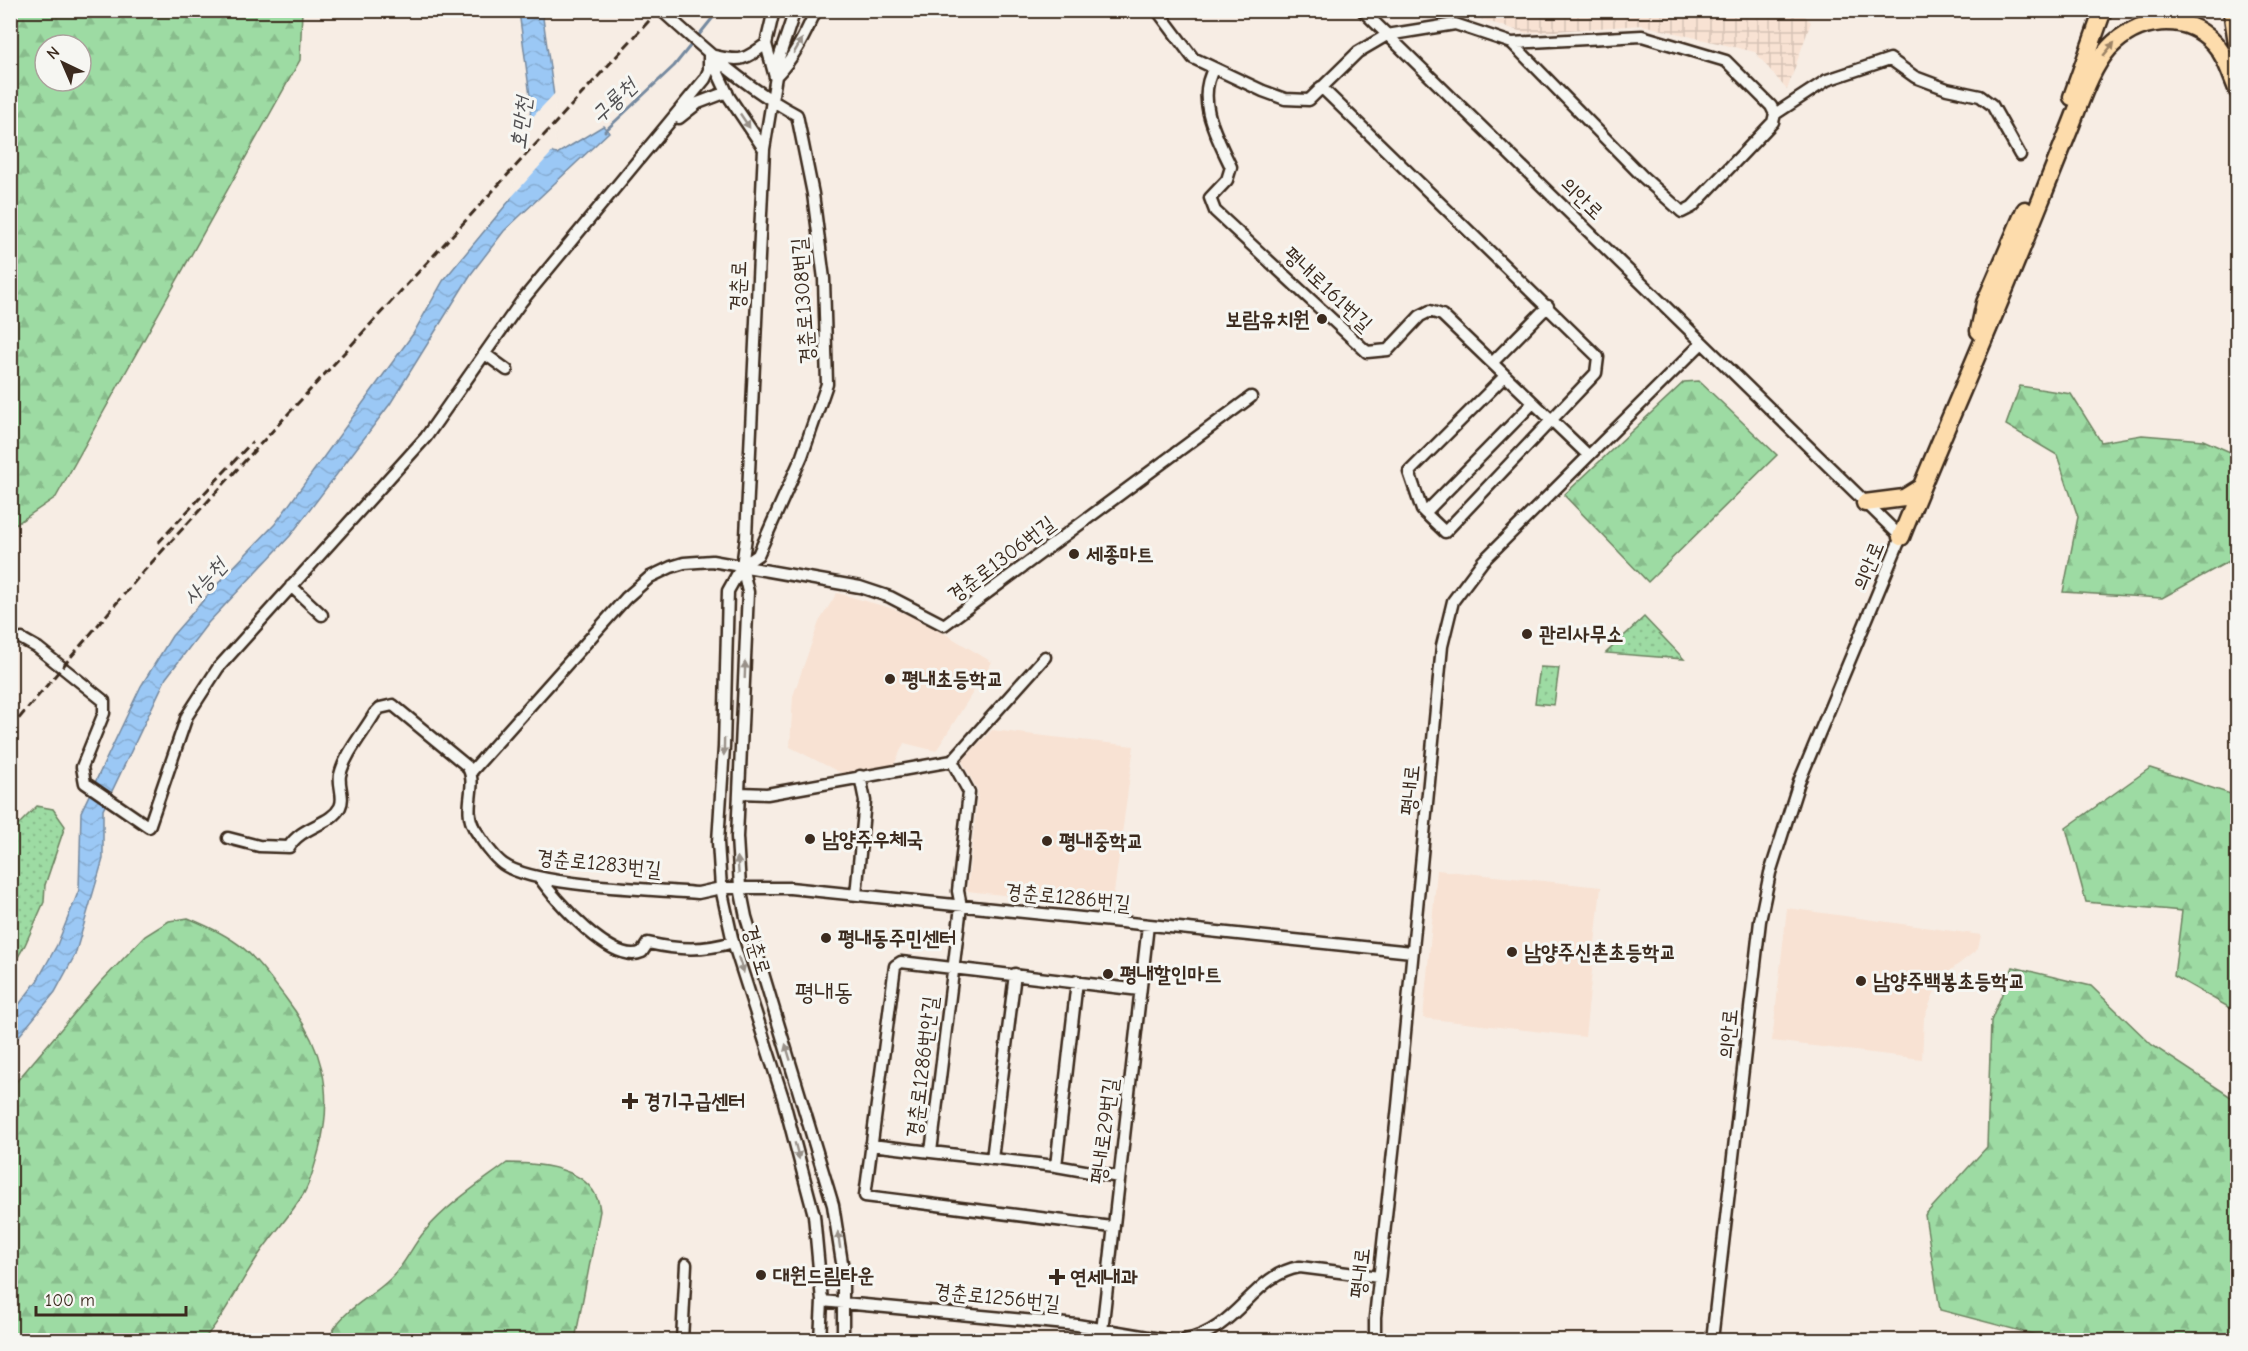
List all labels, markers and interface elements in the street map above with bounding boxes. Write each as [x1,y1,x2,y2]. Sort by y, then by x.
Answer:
north arrow [33,33,93,93]
one-way arrow [793,38,804,54]
one-way arrow [2102,42,2115,57]
text: N [43,43,63,63]
water label: 구룡천 [585,72,644,128]
water label: 호만천 [505,93,537,151]
one-way arrow [739,113,750,129]
street label: 의안로 [1555,172,1609,224]
street label: 경춘로1308번길 [787,237,819,365]
street label: 평내로161번길 [1279,242,1377,336]
street label: 경춘로 [725,260,751,312]
place label: 보람유치원 [1226,307,1310,331]
marker: 보람유치원 [1315,312,1329,326]
street label: 경춘로1306번길 [943,511,1059,607]
street label: 의안로 [1847,538,1889,594]
place label: 세종마트 [1086,542,1154,566]
marker: 세종마트 [1067,547,1081,561]
water label: 사능천 [177,552,234,610]
place label: 관리사무소 [1539,622,1624,646]
marker: 관리사무소 [1520,627,1534,641]
one-way arrow [741,660,750,679]
place label: 평내초등학교 [902,667,1003,691]
marker: 평내초등학교 [883,672,897,686]
one-way arrow [719,738,729,757]
street label: 평내로 [1396,764,1424,816]
place label: 남양주우체국 [822,827,923,851]
place label: 평내중학교 [1059,829,1144,853]
marker: 남양주우체국 [803,832,817,846]
marker: 평내중학교 [1040,834,1054,848]
street label: 경춘로1283번길 [535,845,663,881]
one-way arrow [734,855,743,874]
street label: 경춘로1286번길 [1004,878,1132,916]
street label: 경춘로 [738,922,776,978]
place label: 평내동주민센터 [838,926,956,950]
marker: 평내동주민센터 [819,931,833,945]
place label: 남양주신촌초등학교 [1524,940,1676,964]
marker: 남양주신촌초등학교 [1505,945,1519,959]
one-way arrow [736,956,746,974]
place label: 평내할인마트 [1120,962,1221,986]
marker: 평내할인마트 [1101,967,1115,981]
place label: 남양주백봉초등학교 [1873,969,2025,993]
marker: 남양주백봉초등학교 [1854,974,1868,988]
district label: 평내동 [795,978,853,1006]
street label: 경춘로1286번안길 [901,995,943,1139]
street label: 의안로 [1714,1008,1742,1060]
one-way arrow [783,1043,792,1061]
street label: 평내로29번길 [1086,1077,1122,1185]
place label: 경기구급센터 [644,1089,745,1113]
marker: 경기구급센터 [621,1092,639,1110]
one-way arrow [793,1143,802,1161]
one-way arrow [835,1231,844,1250]
street label: 평내로 [1345,1247,1375,1299]
place label: 대원드림타운 [773,1263,874,1287]
place label: 연세내과 [1070,1265,1138,1289]
marker: 대원드림타운 [754,1268,768,1282]
marker: 연세내과 [1048,1268,1066,1286]
street label: 경춘로1256번길 [933,1278,1061,1316]
scale bar [36,1279,186,1317]
text: 100 m [45,1290,95,1311]

